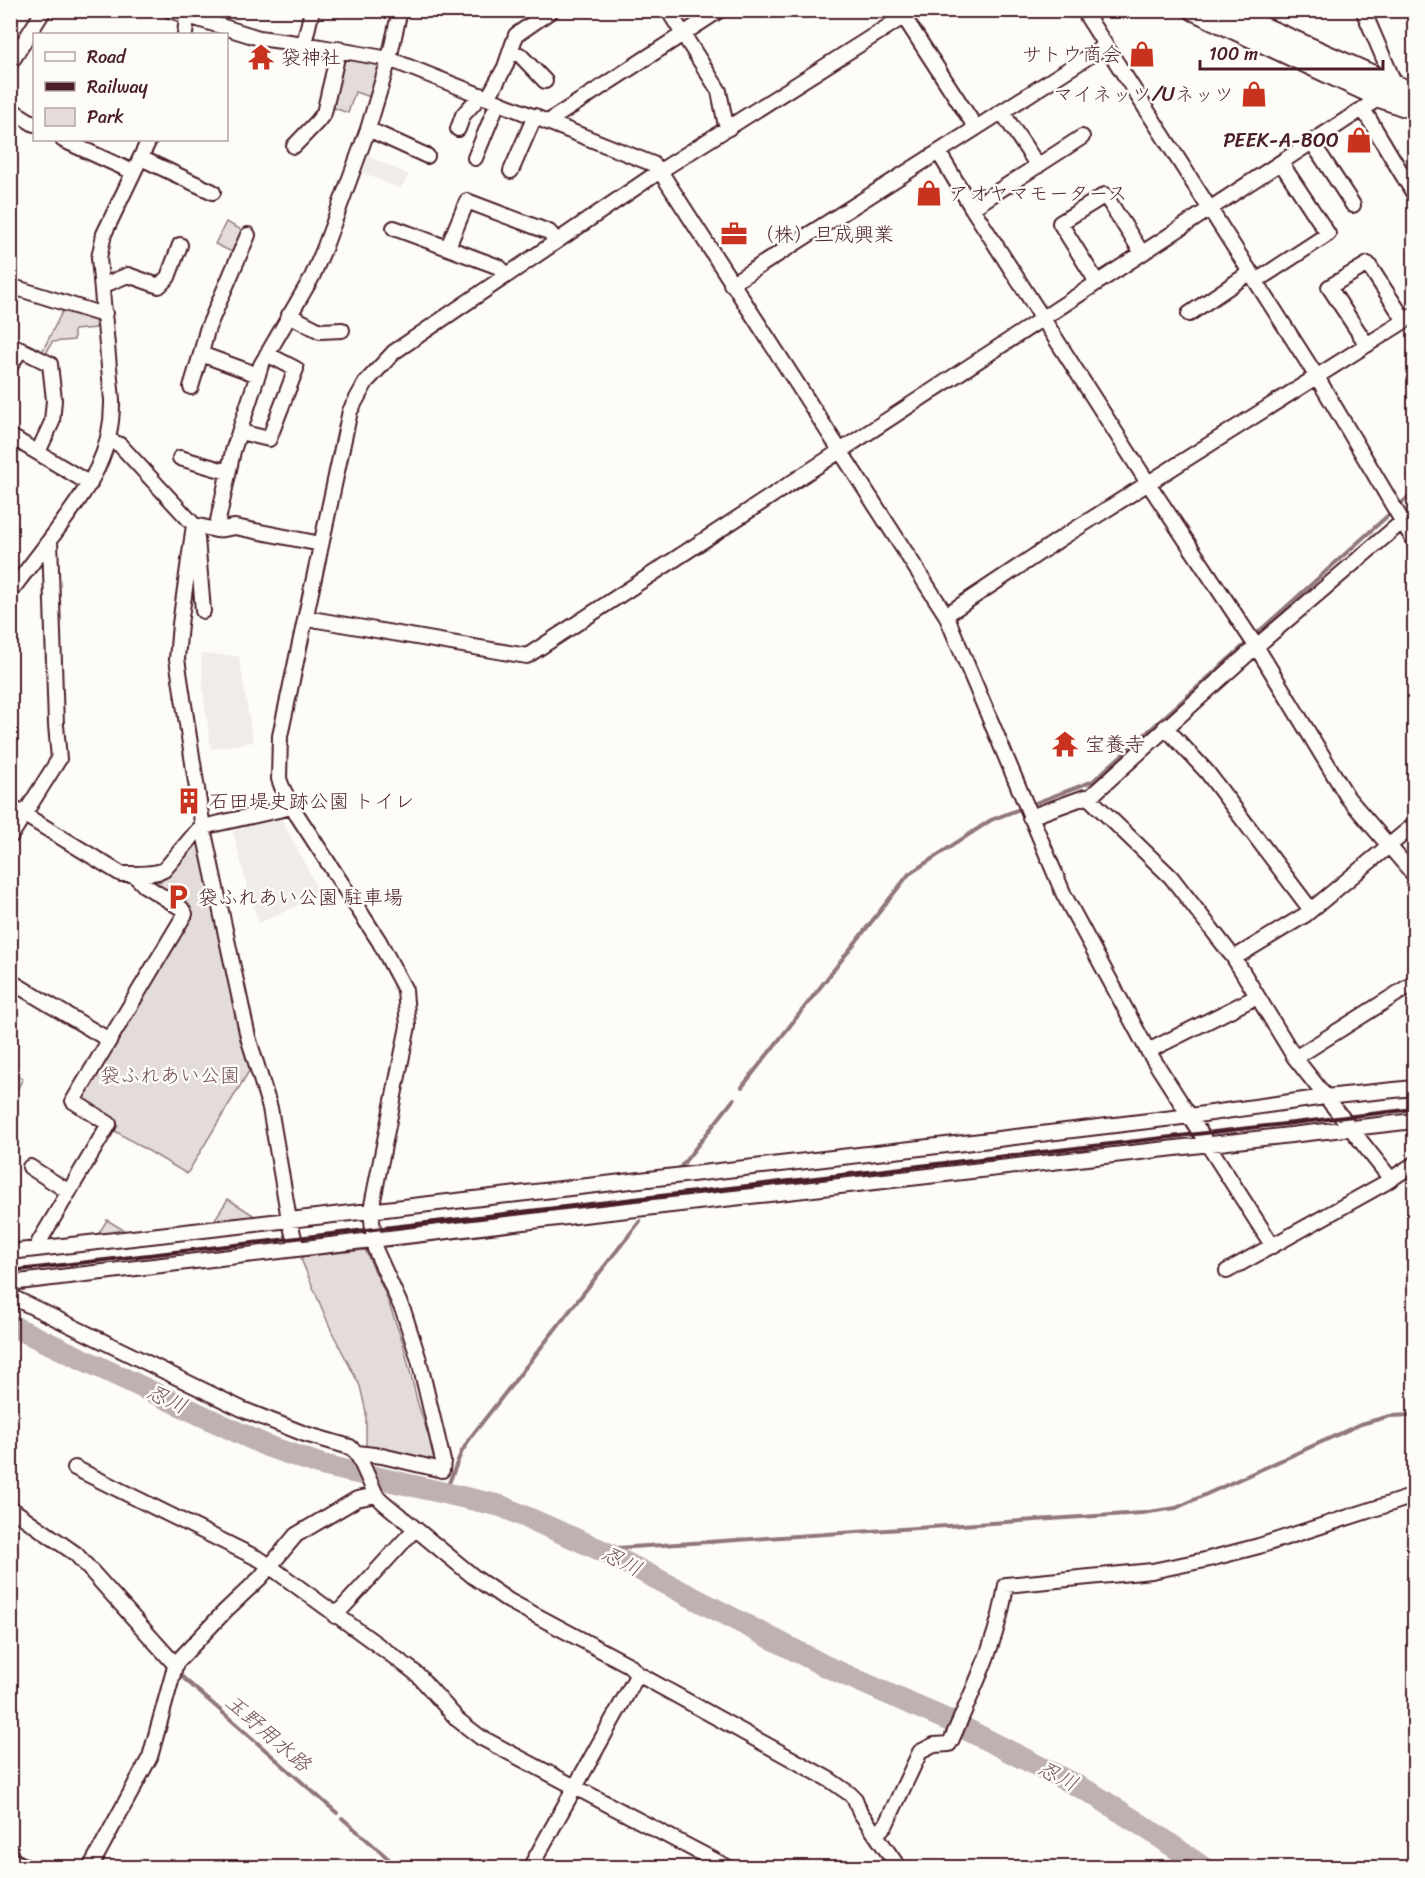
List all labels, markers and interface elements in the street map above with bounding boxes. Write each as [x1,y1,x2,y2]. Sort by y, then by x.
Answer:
legend [33,33,228,141]
scale bar [1200,33,1383,71]
place label: サトウ商会 [1022,37,1122,72]
text: 100 m [1209,38,1258,70]
shop icon: サトウ商会 [1127,39,1157,69]
place label: 袋神社 [281,40,341,75]
text: Road [87,41,127,73]
temple icon: 袋神社 [246,42,276,72]
text: Railway [87,71,149,103]
place label: マイネッツ/Uネッツ [1053,77,1234,112]
shop icon: マイネッツ/Uネッツ [1239,79,1269,109]
text: Park [87,101,124,133]
place label: PEEK-A-BOO [1223,123,1339,158]
shop icon: PEEK-A-BOO [1344,125,1374,155]
place label: アオヤマモータース [949,176,1127,211]
shop icon: アオヤマモータース [914,178,944,208]
place label: （株）旦成興業 [754,217,894,252]
office icon: （株）旦成興業 [719,219,749,249]
place label: 宝養寺 [1085,727,1145,762]
temple icon: 宝養寺 [1050,729,1080,759]
place label: 石田堤史跡公園 トイレ [209,784,414,819]
building icon: 石田堤史跡公園 トイレ [174,786,204,816]
place label: 袋ふれあい公園 駐車場 [198,880,403,915]
parking icon: 袋ふれあい公園 駐車場 [163,882,193,912]
park label: 袋ふれあい公園 [100,1058,240,1093]
water label: 忍川 [140,1373,194,1425]
water label: 忍川 [595,1535,649,1587]
water label: 玉野用水路 [216,1684,321,1782]
water label: 忍川 [1031,1750,1085,1802]

